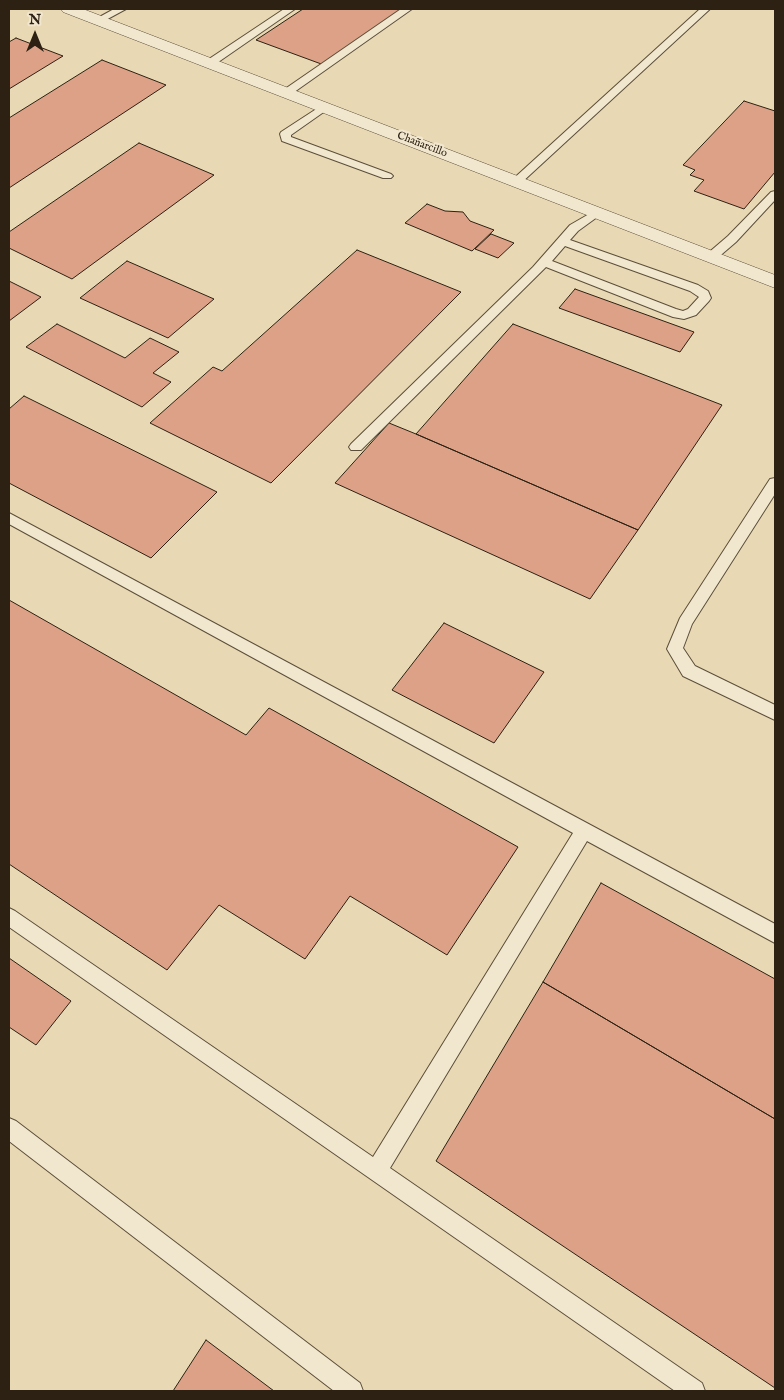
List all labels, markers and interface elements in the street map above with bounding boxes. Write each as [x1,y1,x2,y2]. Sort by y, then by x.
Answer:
north arrow [10,10,60,60]
text: N [29,11,41,29]
street label: Chañarcillo [395,129,449,161]

